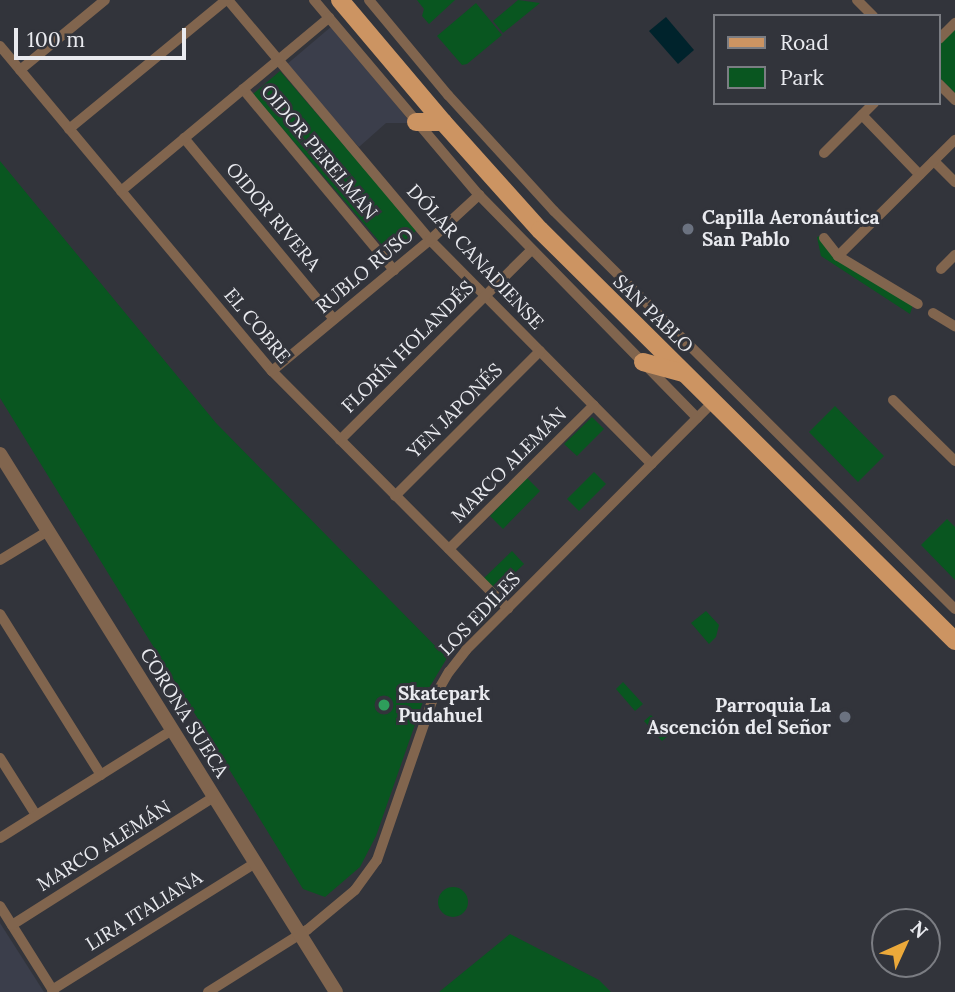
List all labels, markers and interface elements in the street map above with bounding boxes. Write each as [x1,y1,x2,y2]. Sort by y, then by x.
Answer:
scale bar [18,14,189,58]
legend [713,14,941,105]
text: 100 m [27,26,85,53]
text: Road [780,29,829,56]
text: Park [780,64,824,91]
street label: OIDOR PERELMAN [256,80,382,224]
street label: OIDOR RIVERA [221,158,325,276]
street label: DÓLAR CANADIENSE [402,180,548,334]
place label: Capilla Aeronáutica San Pablo [702,207,879,251]
marker: Capilla Aeronáutica San Pablo [680,221,696,237]
street label: RUBLO RUSO [312,224,418,318]
street label: SAN PABLO [608,270,698,358]
street label: FLORÍN HOLANDÉS [337,276,479,418]
street label: EL COBRE [219,284,295,368]
street label: YEN JAPONÉS [403,359,507,463]
street label: MARCO ALEMÁN [447,403,571,527]
street label: LOS EDILES [435,568,525,660]
street label: CORONA SUECA [135,644,233,782]
place label: Skatepark Pudahuel [398,683,490,727]
place label: Parroquia La Ascención del Señor [647,695,831,739]
marker: Skatepark Pudahuel [376,697,392,713]
marker: Parroquia La Ascención del Señor [837,709,853,725]
street label: MARCO ALEMÁN [33,796,175,896]
street label: LIRA ITALIANA [82,866,206,956]
north arrow [871,908,941,978]
text: N [906,916,933,943]

